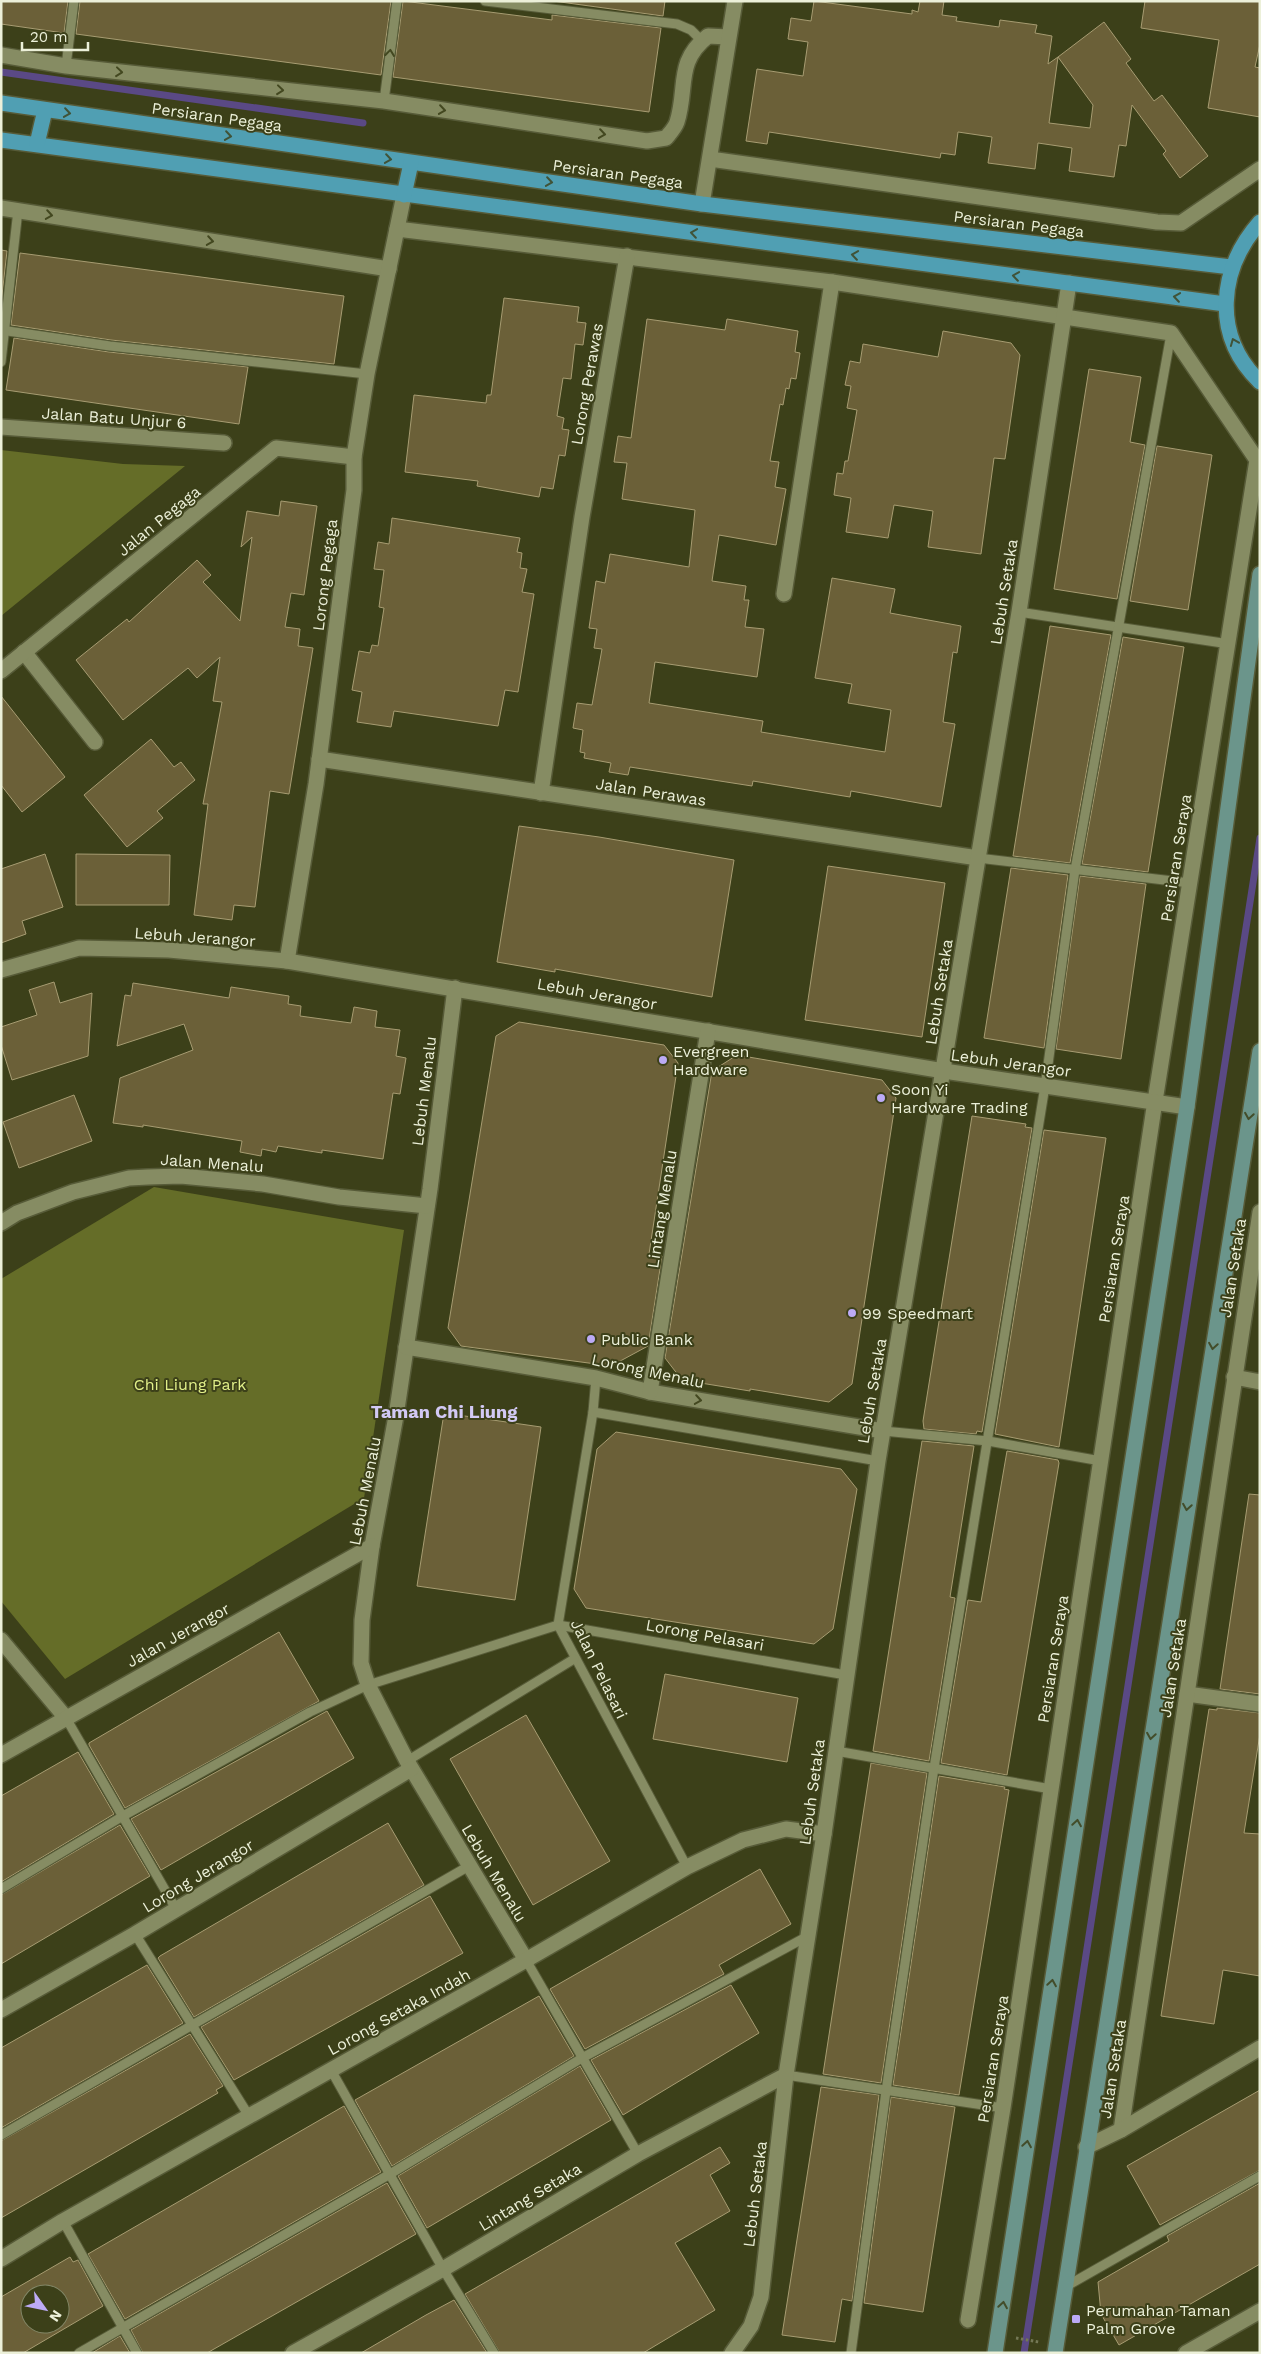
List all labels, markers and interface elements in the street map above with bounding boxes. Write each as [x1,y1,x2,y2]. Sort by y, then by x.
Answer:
scale bar [22,20,89,52]
text: 20 m [30,28,68,46]
one-way arrow [384,49,395,57]
one-way arrow [115,66,123,77]
one-way arrow [277,84,285,95]
street label: Persiaran Pegaga [151,98,283,136]
one-way arrow [438,104,446,115]
one-way arrow [63,107,71,118]
one-way arrow [599,128,607,139]
one-way arrow [224,130,232,141]
one-way arrow [384,154,393,164]
street label: Persiaran Pegaga [552,155,684,193]
one-way arrow [546,176,554,187]
street label: Persiaran Pegaga [953,207,1085,241]
one-way arrow [45,210,54,220]
one-way arrow [689,229,698,239]
one-way arrow [206,235,214,245]
one-way arrow [851,250,859,261]
one-way arrow [1012,271,1020,282]
one-way arrow [1173,293,1181,303]
street label: Lorong Perawas [567,322,607,446]
one-way arrow [1229,338,1240,347]
street label: Jalan Batu Unjur 6 [41,403,187,433]
street label: Jalan Pegaga [114,482,204,560]
street label: Lorong Pegaga [309,518,341,632]
street label: Lebuh Setaka [986,538,1022,646]
street label: Jalan Perawas [594,774,708,810]
street label: Persiaran Seraya [1157,793,1195,923]
street label: Lebuh Jerangor [134,923,257,951]
street label: Lebuh Setaka [921,938,957,1046]
street label: Lebuh Jerangor [536,974,659,1014]
street label: Lebuh Menalu [408,1035,440,1147]
place label: Evergreen Hardware [673,1042,750,1079]
street label: Lebuh Jerangor [950,1045,1073,1081]
marker: Evergreen Hardware [657,1054,669,1066]
place label: Soon Yi Hardware Trading [891,1080,1028,1117]
marker: Soon Yi Hardware Trading [875,1092,887,1104]
one-way arrow [1245,1112,1255,1121]
street label: Lintang Menalu [643,1148,681,1270]
street label: Jalan Menalu [160,1150,264,1176]
street label: Persiaran Seraya [1095,1194,1133,1324]
street label: Jalan Setaka [1216,1217,1250,1319]
place label: 99 Speedmart [862,1304,973,1323]
marker: 99 Speedmart [846,1307,858,1319]
place label: Public Bank [601,1330,693,1349]
marker: Public Bank [585,1333,597,1345]
street label: Lebuh Setaka [853,1337,891,1445]
one-way arrow [1208,1342,1219,1350]
street label: Lorong Menalu [590,1350,706,1392]
park label: Chi Liung Park [134,1375,246,1394]
one-way arrow [695,1394,703,1405]
district label: Taman Chi Liung [371,1401,518,1422]
street label: Lebuh Menalu [345,1435,385,1547]
one-way arrow [1183,1502,1193,1511]
street label: Persiaran Seraya [1034,1594,1072,1724]
street label: Jalan Jerangor [123,1599,233,1671]
street label: Lorong Pelasari [644,1615,766,1655]
street label: Jalan Pelasari [567,1616,631,1722]
street label: Jalan Setaka [1156,1617,1190,1719]
one-way arrow [1146,1733,1157,1741]
street label: Lebuh Setaka [795,1738,829,1846]
one-way arrow [1071,1818,1082,1826]
street label: Lebuh Menalu [457,1821,531,1925]
street label: Lorong Jerangor [139,1835,257,1917]
street label: Lorong Setaka Indah [324,1965,474,2059]
one-way arrow [1047,1979,1057,1988]
street label: Persiaran Seraya [974,1994,1012,2124]
street label: Jalan Setaka [1096,2018,1130,2120]
street label: Lebuh Setaka [739,2140,771,2248]
one-way arrow [1022,2140,1032,2148]
street label: Lintang Setaka [475,2159,585,2235]
north arrow [20,2284,70,2334]
one-way arrow [997,2300,1007,2309]
place label: Perumahan Taman Palm Grove [1086,2301,1231,2338]
text: N [46,2307,65,2325]
marker: Perumahan Taman Palm Grove [1070,2313,1082,2325]

